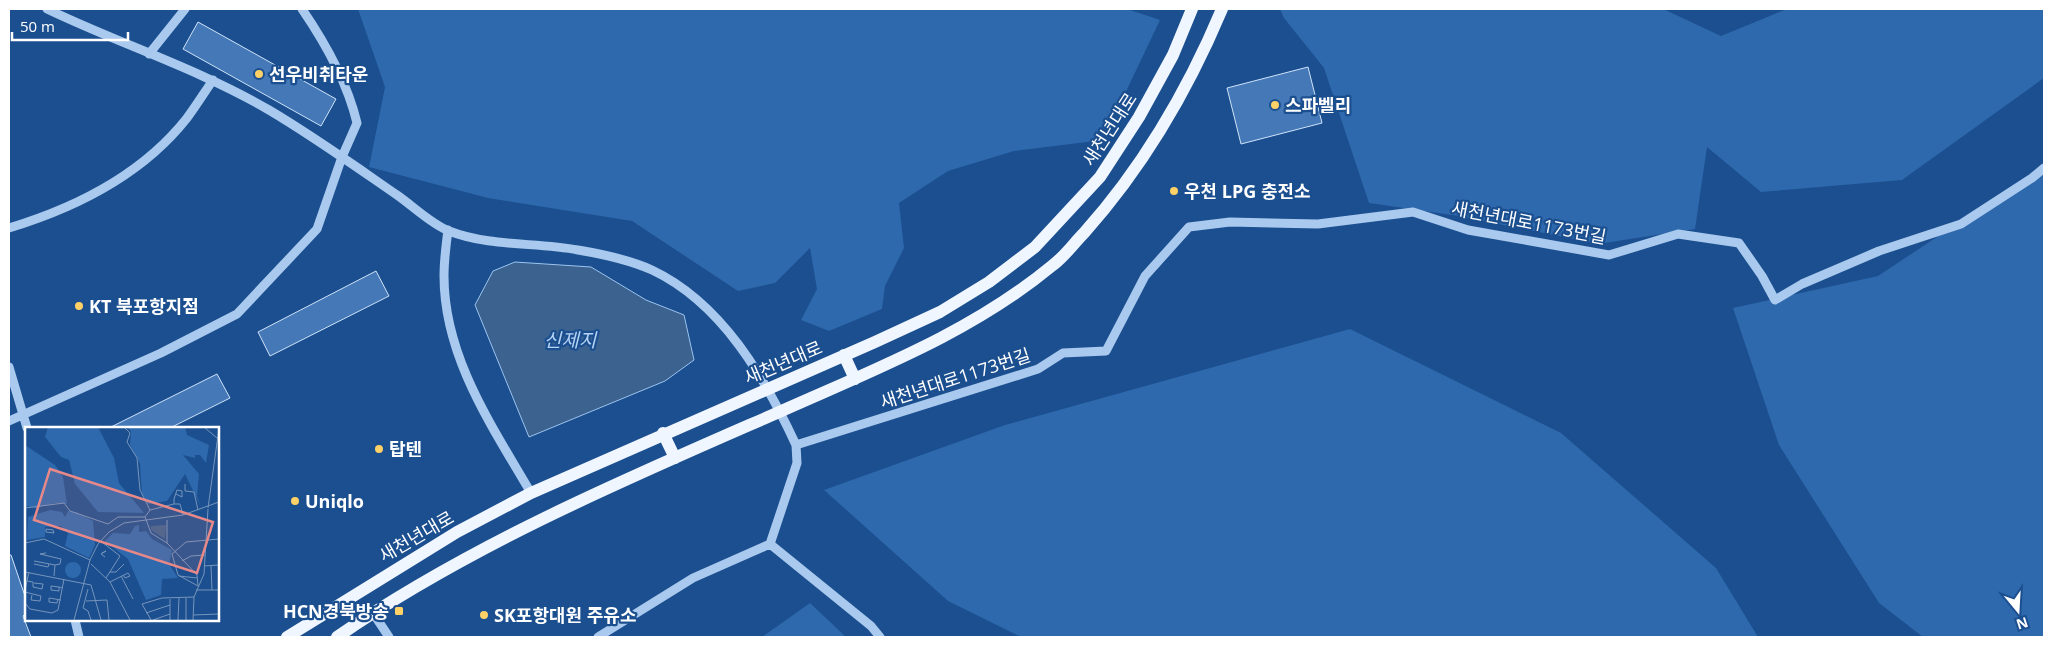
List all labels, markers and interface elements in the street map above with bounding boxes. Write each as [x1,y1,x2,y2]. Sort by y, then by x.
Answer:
scale bar [12,10,129,42]
text: 50 m [20,16,55,36]
place label: 선우비취타운 [269,62,368,86]
marker: 선우비취타운 [253,68,265,80]
street label: 새천년대로 [1076,88,1142,170]
place label: 스파벨리 [1285,93,1351,117]
marker: 스파벨리 [1269,99,1281,111]
place label: 우천 LPG 충전소 [1184,179,1311,203]
marker: 우천 LPG 충전소 [1168,185,1180,197]
street label: 새천년대로1173번길 [1450,195,1608,249]
place label: KT 북포항지점 [89,294,199,318]
marker: KT 북포항지점 [73,300,85,312]
water label: 신제지 [544,327,598,353]
street label: 새천년대로 [740,335,826,389]
street label: 새천년대로1173번길 [877,342,1033,414]
inset map [25,427,219,621]
place label: 탑텐 [389,437,422,461]
marker: 탑텐 [373,443,385,455]
place label: Uniqlo [305,489,364,513]
marker: Uniqlo [289,495,301,507]
street label: 새천년대로 [374,505,458,567]
north arrow [1993,586,2043,636]
place label: HCN경북방송 [283,599,389,623]
place label: SK포항대원 주유소 [494,603,636,627]
marker: HCN경북방송 [393,605,405,617]
marker: SK포항대원 주유소 [478,609,490,621]
text: N [2014,613,2031,635]

